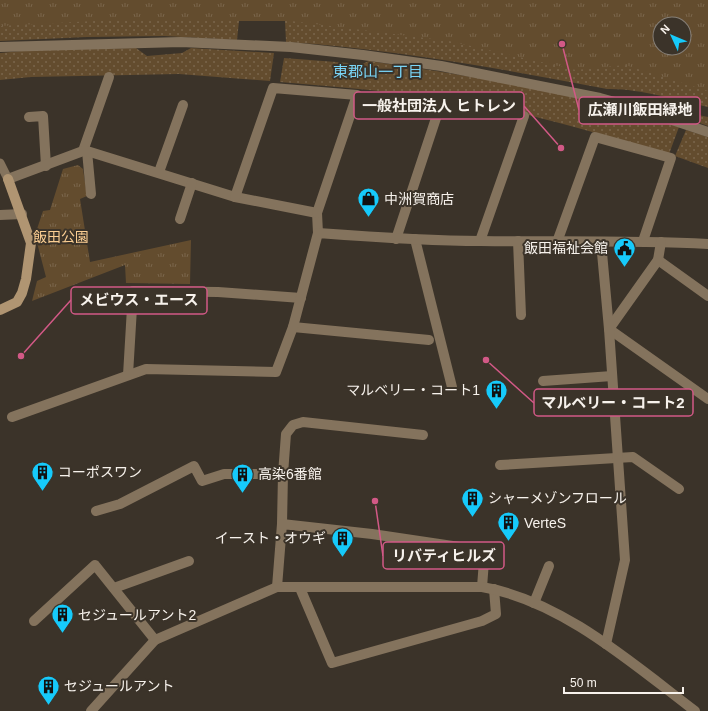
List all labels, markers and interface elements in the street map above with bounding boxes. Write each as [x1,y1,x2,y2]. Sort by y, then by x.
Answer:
north arrow [652,16,692,56]
text: N [658,22,672,36]
district label: 東郡山一丁目 [333,63,423,80]
callout: 一般社団法人 ヒトレン [354,92,524,119]
text: 一般社団法人 ヒトレン [362,97,516,114]
callout: 広瀬川飯田緑地 [579,97,700,124]
text: 広瀬川飯田緑地 [587,101,693,118]
shop icon: 中洲賀商店 [356,186,382,219]
place label: 中洲賀商店 [384,191,454,207]
park label: 飯田公園 [33,229,89,245]
public building icon: 飯田福祉会館 [611,235,637,268]
place label: 飯田福祉会館 [524,240,608,256]
callout: メビウス・エース [71,287,207,314]
text: メビウス・エース [79,291,199,308]
building icon: マルベリー・コート1 [483,377,509,410]
place label: マルベリー・コート1 [346,382,480,398]
callout: マルベリー・コート2 [534,389,693,416]
text: マルベリー・コート2 [541,394,685,411]
building icon: コーポスワン [30,459,56,492]
building icon: 高染6番館 [229,461,255,494]
place label: コーポスワン [58,464,142,480]
place label: 高染6番館 [258,466,322,482]
building icon: シャーメゾンフロール [460,485,486,518]
place label: シャーメゾンフロール [488,490,627,506]
building icon: VerteS [496,510,522,543]
place label: VerteS [524,515,566,531]
building icon: イースト・オウギ [329,525,355,558]
place label: イースト・オウギ [215,530,326,546]
callout: リバティヒルズ [383,542,504,569]
text: リバティヒルズ [392,547,496,564]
building icon: セジュールアント2 [49,602,75,635]
place label: セジュールアント2 [78,607,196,623]
scale bar [564,669,683,695]
building icon: セジュールアント [36,673,62,706]
text: 50 m [570,676,597,690]
place label: セジュールアント [64,678,174,694]

